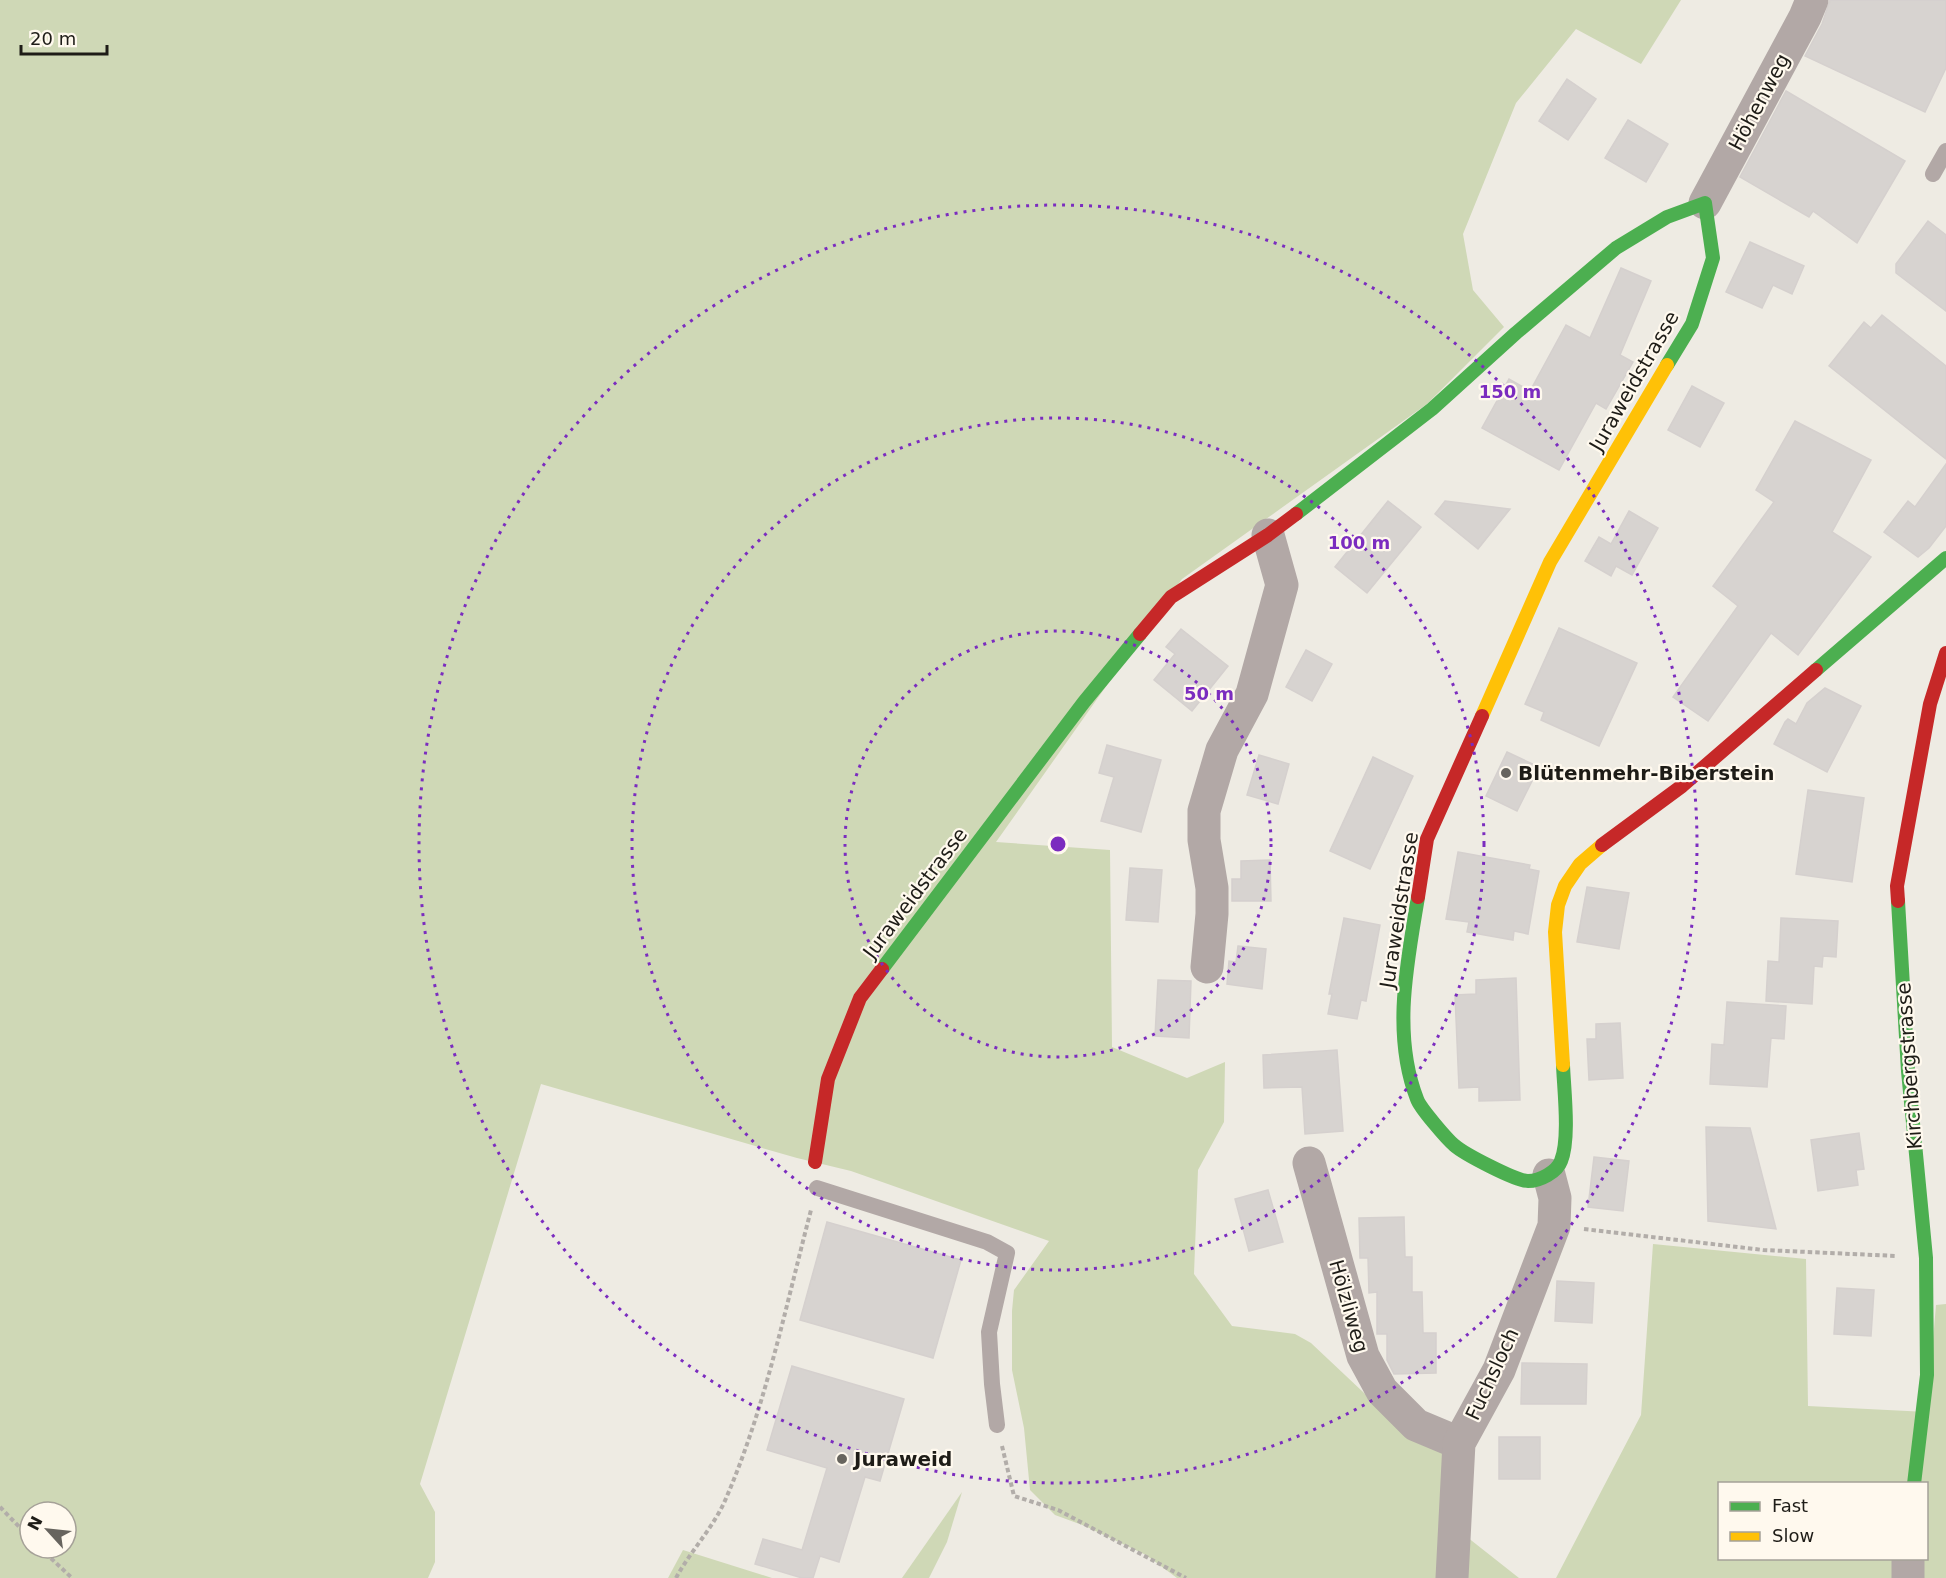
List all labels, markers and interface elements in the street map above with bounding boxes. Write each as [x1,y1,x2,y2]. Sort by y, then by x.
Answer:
scale bar [21,18,106,56]
text: 20 m [30,28,76,49]
street label: Höhenweg [1723,49,1795,155]
street label: Juraweidstrasse [1583,307,1684,457]
text: 150 m [1479,381,1541,402]
text: 100 m [1328,532,1390,553]
text: 50 m [1184,683,1234,704]
place label: Blütenmehr-Biberstein [1518,761,1774,785]
marker: Blütenmehr-Biberstein [1499,766,1513,780]
street label: Juraweidstrasse [857,823,972,965]
street label: Juraweidstrasse [1374,830,1423,992]
centre of rings [1048,834,1068,854]
street label: Kirchbergstrasse [1891,982,1927,1150]
street label: Hölzliweg [1324,1257,1374,1355]
street label: Fuchsloch [1460,1324,1524,1424]
place label: Juraweid [852,1447,952,1471]
marker: Juraweid [835,1452,849,1466]
legend [1718,1482,1928,1560]
text: Fast [1772,1495,1808,1516]
north arrow [18,1500,78,1560]
text: N [24,1513,47,1534]
text: Slow [1772,1525,1814,1546]

